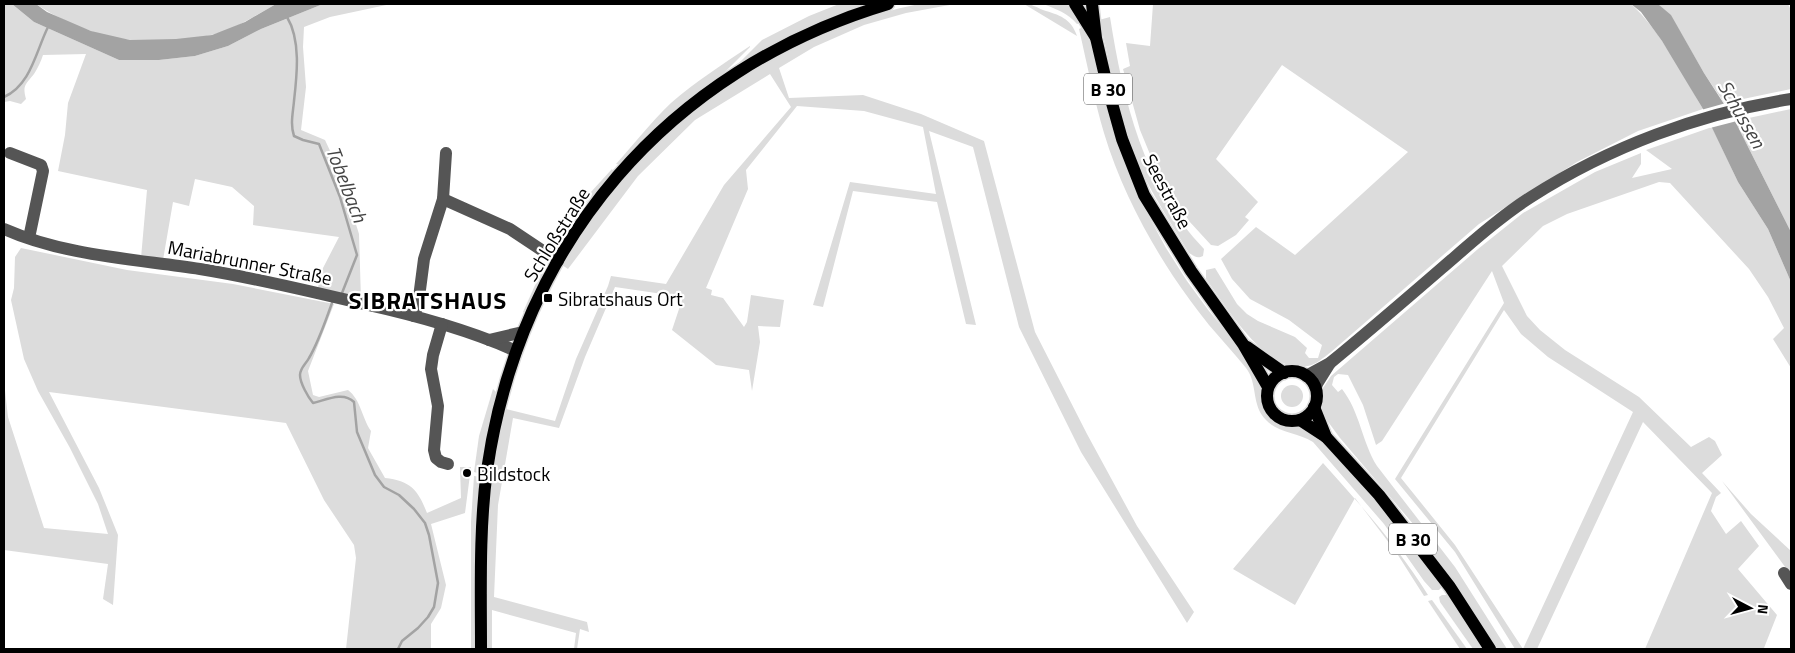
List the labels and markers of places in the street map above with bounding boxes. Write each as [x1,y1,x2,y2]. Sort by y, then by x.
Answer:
place label: Sibratshaus Ort [558,284,683,313]
marker: Sibratshaus Ort [542,292,554,304]
place label: Bildstock [477,459,550,488]
marker: Bildstock [461,467,473,479]

